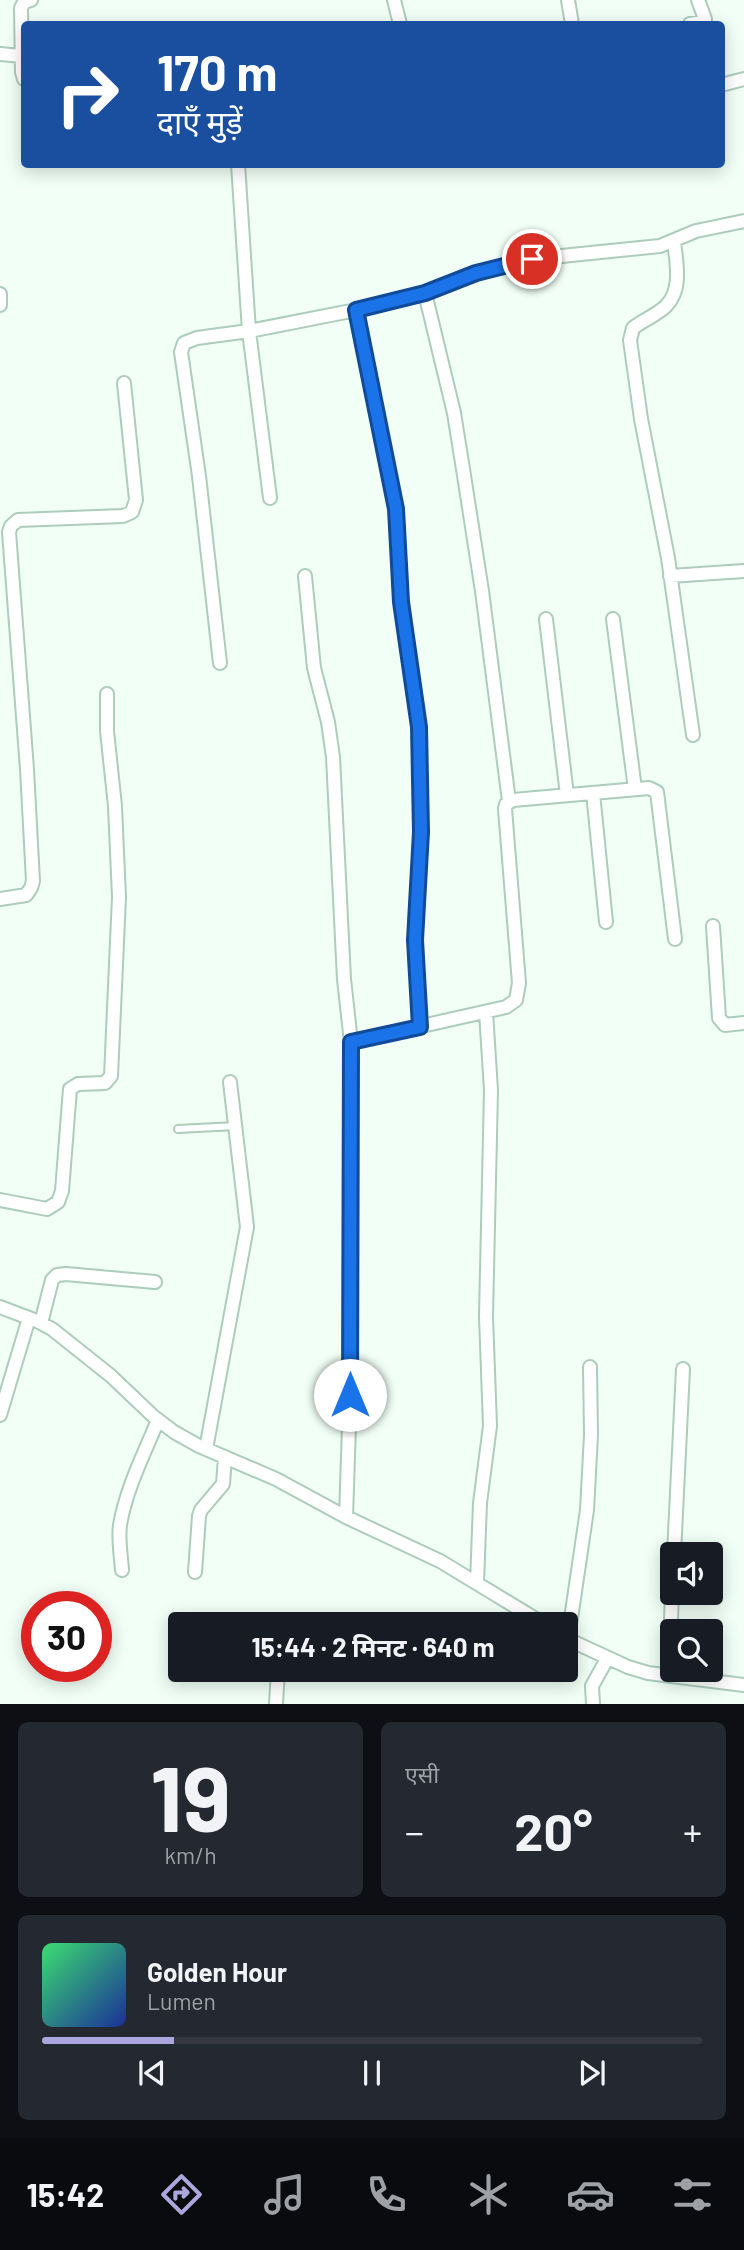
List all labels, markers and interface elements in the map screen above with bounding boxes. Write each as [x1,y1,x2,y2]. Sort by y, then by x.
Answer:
text: 170 m [157,42,277,101]
icon: right [42,49,133,140]
text: दाएँ मुड़ें [157,102,243,140]
pin [502,229,562,289]
icon: arrive [513,240,551,278]
position arrow [313,1358,387,1432]
map controls [660,1542,723,1682]
button: sound [660,1542,723,1605]
speed limit sign: 30 [21,1591,112,1682]
button: search [660,1619,723,1682]
text: 15:44 · 2 मिनट · 640 m [252,1631,494,1662]
text: 19 [150,1741,231,1850]
text: एसी [405,1760,439,1788]
text: 20° [514,1799,593,1861]
text: − [405,1808,424,1854]
text: + [683,1808,702,1854]
text: km/h [164,1841,217,1869]
text: Golden Hour [147,1956,287,1987]
text: Lumen [147,1987,216,2015]
icon: previous [133,2054,171,2092]
icon: pause [353,2054,391,2092]
icon: next [573,2054,611,2092]
icon: directions [157,2170,206,2219]
icon: music [260,2170,309,2219]
icon: phone [362,2170,411,2219]
icon: climate [464,2170,513,2219]
icon: car [566,2170,615,2219]
icon: filters [668,2170,717,2219]
text: 15:42 [27,2175,104,2213]

